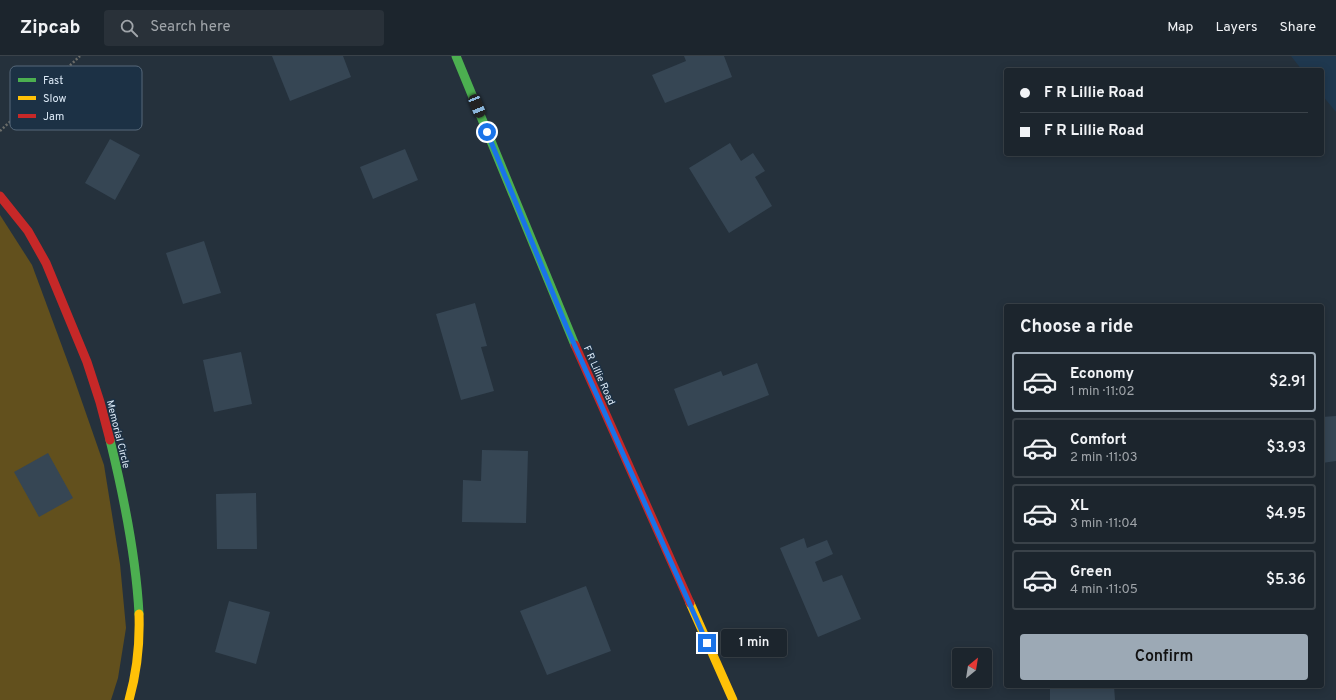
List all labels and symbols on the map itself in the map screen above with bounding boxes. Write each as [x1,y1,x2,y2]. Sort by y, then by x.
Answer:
legend [10,66,142,130]
text: Fast [43,74,63,88]
text: Slow [43,92,66,106]
car [467,93,487,119]
text: Jam [43,110,64,124]
route start [478,123,496,141]
street label: F R Lillie Road [580,344,618,407]
street label: Memorial Circle [103,399,132,470]
callout: 1 min [721,629,787,657]
route end [698,634,716,652]
north arrow [952,648,992,688]

